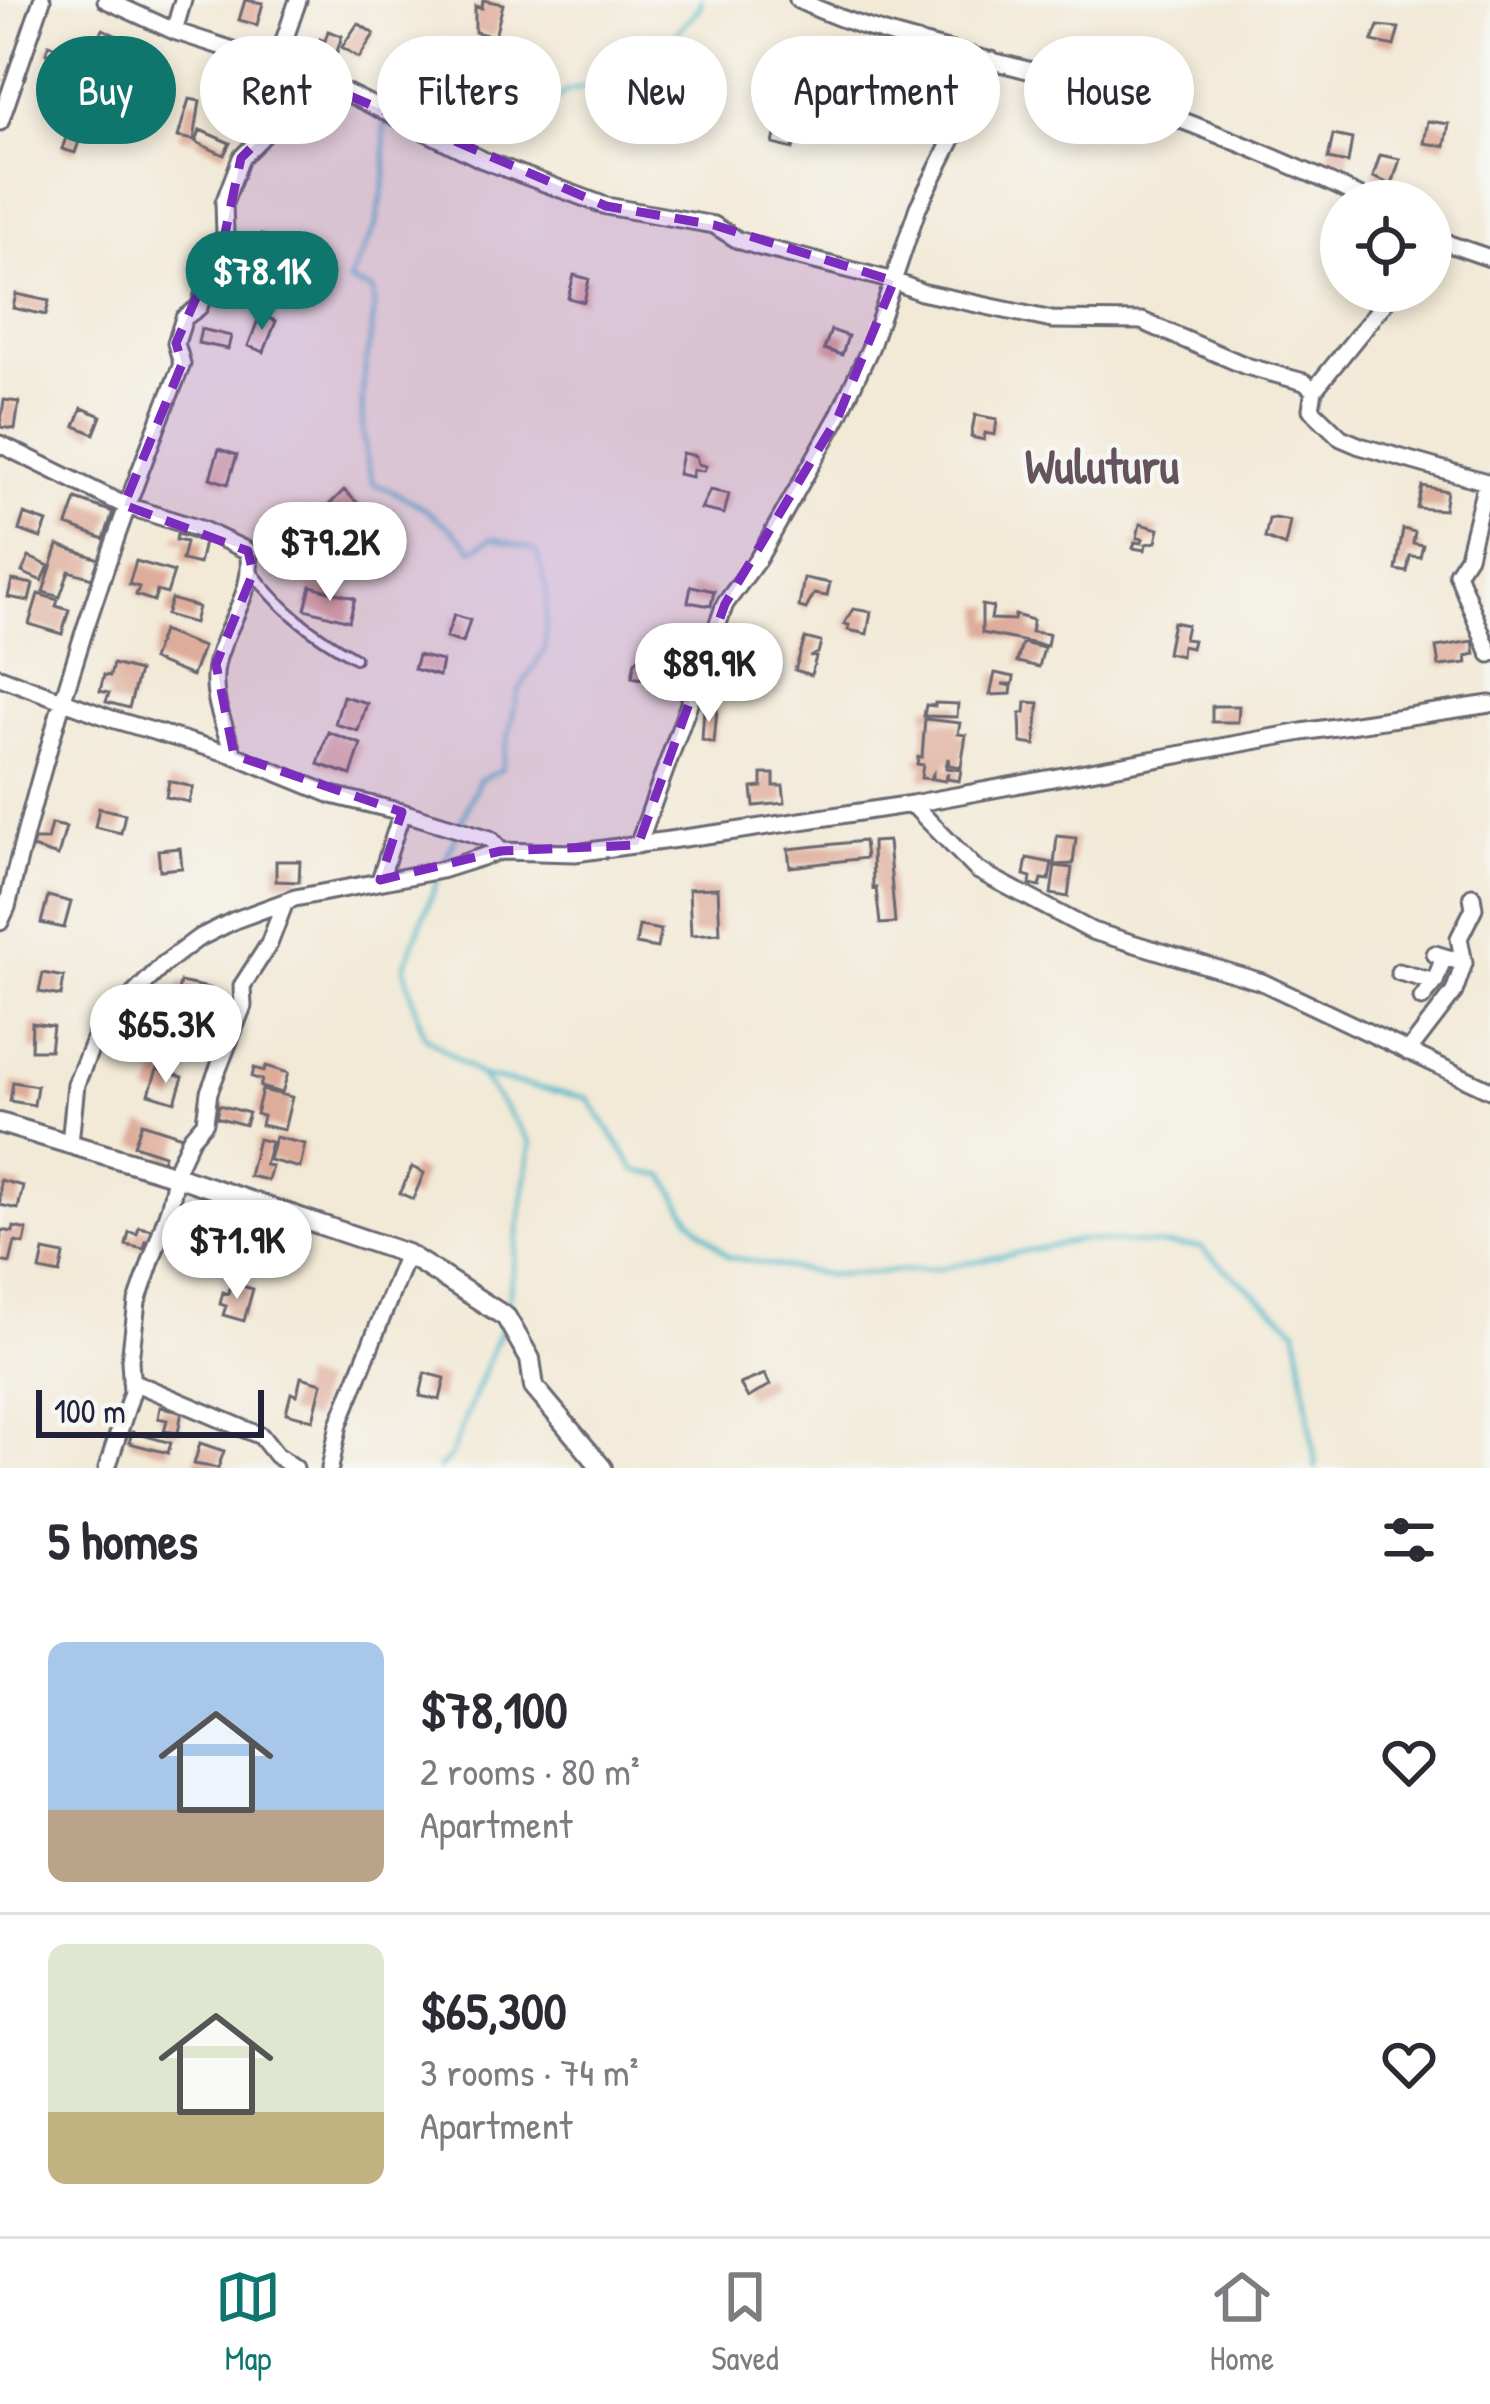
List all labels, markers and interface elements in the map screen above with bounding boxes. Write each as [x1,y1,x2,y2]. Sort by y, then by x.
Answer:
chip: Buy [36,36,176,144]
chip: Rent [200,36,353,144]
chip: Filters [377,36,561,144]
chip: New [585,36,727,144]
chip: Apartment [751,36,1000,144]
chip: House [1024,36,1194,144]
map controls [1320,180,1452,312]
button: locate [1320,180,1452,312]
pin: $78.1K [164,231,360,333]
text: $78.1K [213,243,311,296]
district label: Wuluturu [1025,433,1180,498]
pin: $79.2K [232,502,428,604]
text: $79.2K [280,514,380,567]
pin: $89.9K [611,623,807,725]
text: $89.9K [662,635,756,688]
pin: $65.3K [68,984,264,1086]
text: $65.3K [117,996,215,1049]
pin: $71.9K [139,1200,335,1302]
text: $71.9K [189,1212,285,1265]
scale bar [36,1384,264,1437]
text: 100 m [54,1389,126,1433]
text: 5 homes [48,1506,198,1575]
icon: filters [1376,1507,1442,1573]
text: $78,100 [420,1675,568,1744]
icon: home [144,1690,288,1834]
icon: heart [1376,1729,1442,1795]
text: 2 rooms · 80 m² [420,1744,640,1797]
text: Apartment [420,1797,573,1850]
text: $65,300 [420,1976,567,2045]
icon: home [144,1992,288,2136]
icon: heart [1376,2031,1442,2097]
text: 3 rooms · 74 m² [420,2045,639,2098]
text: Apartment [420,2098,573,2151]
tab: Map [215,2264,281,2380]
tab: Saved [711,2264,779,2380]
tab: Home [1209,2264,1275,2380]

